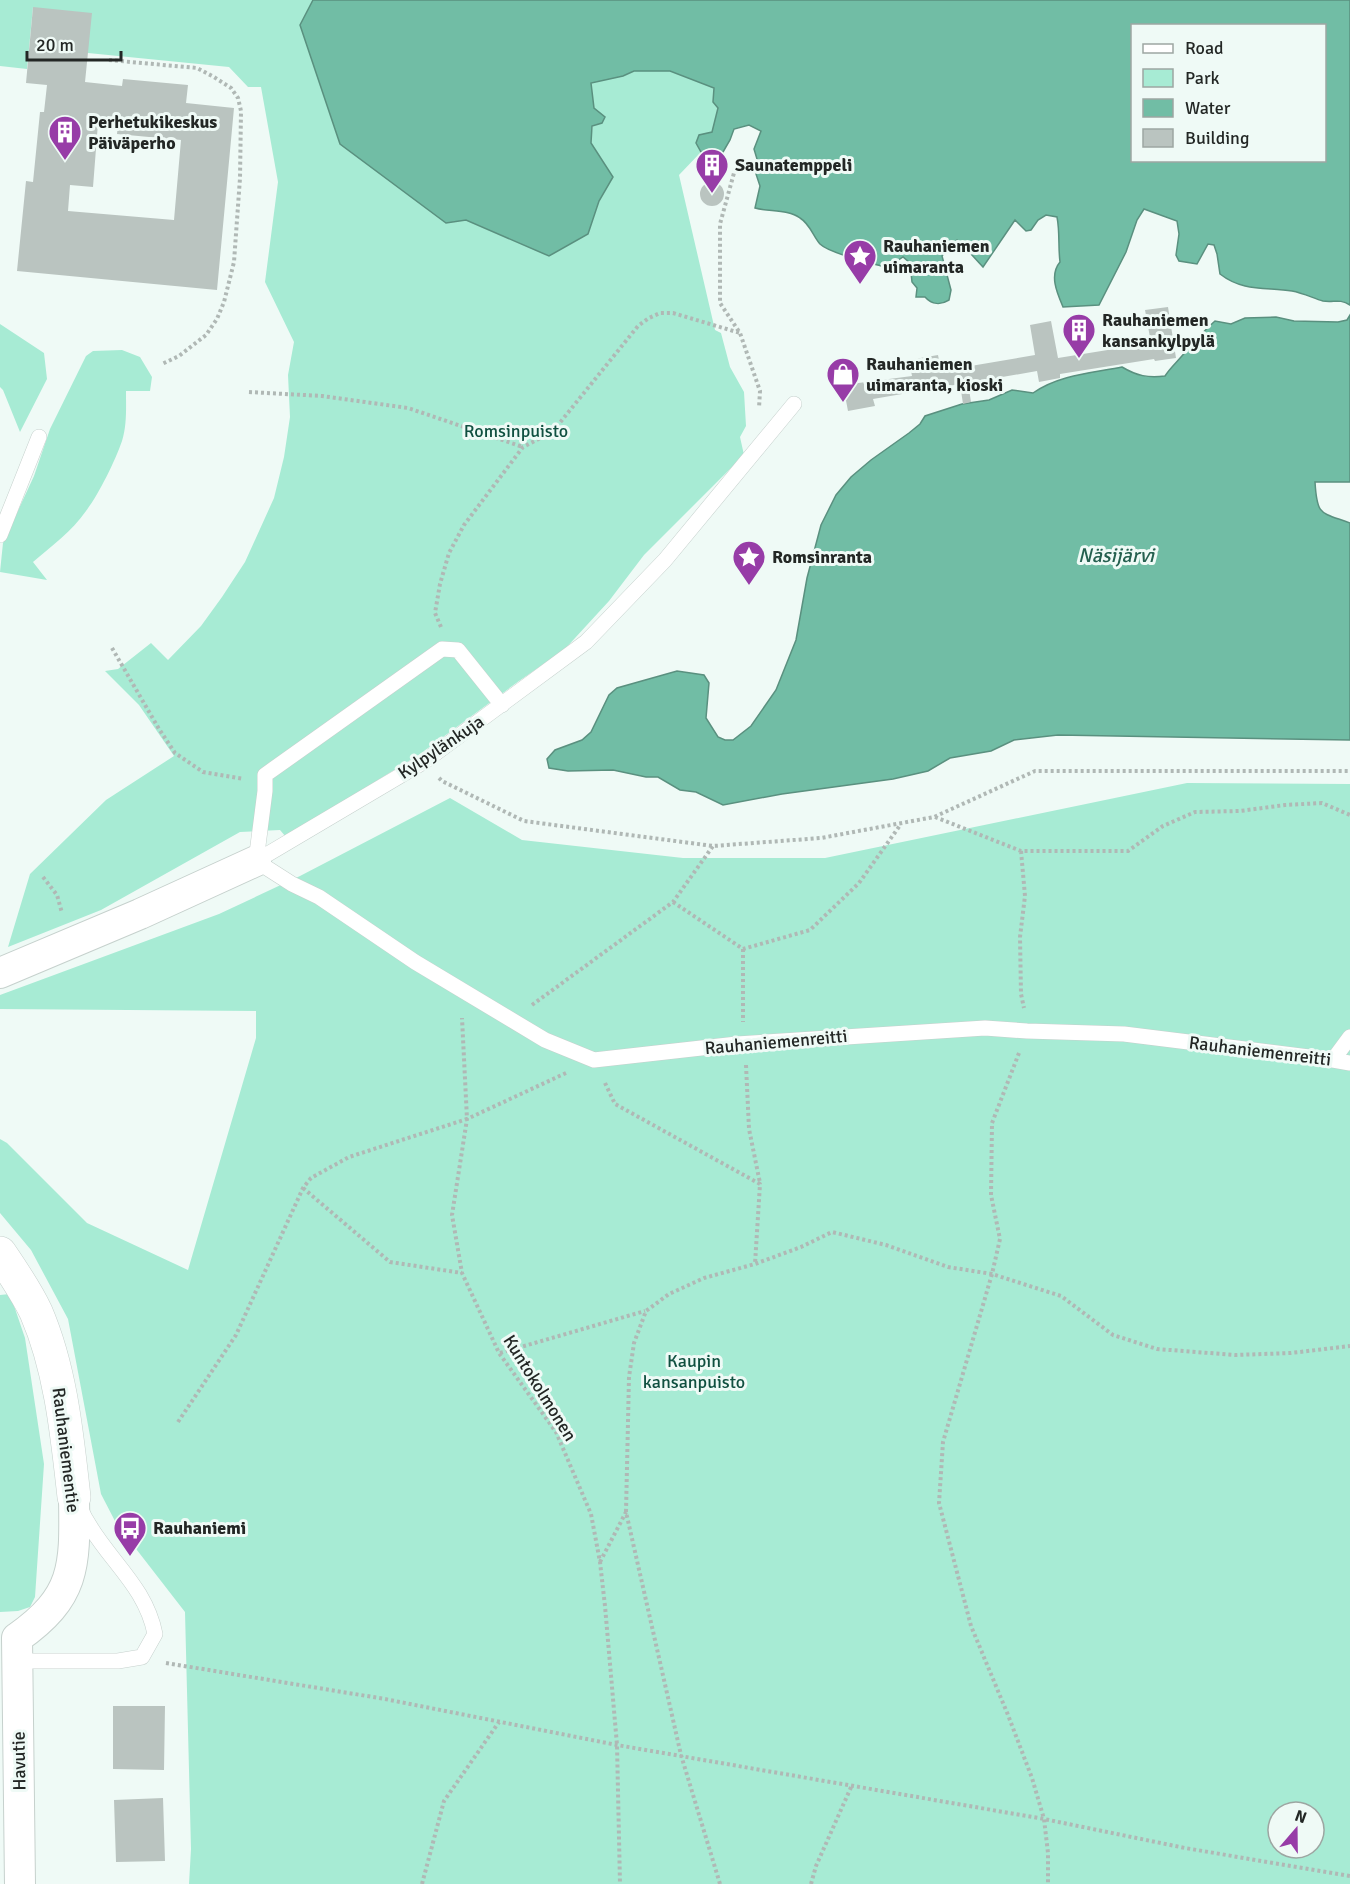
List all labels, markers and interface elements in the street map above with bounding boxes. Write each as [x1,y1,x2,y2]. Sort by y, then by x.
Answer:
scale bar [27,24,122,62]
legend [1131,24,1326,162]
text: 20 m [36,34,74,56]
text: Road [1185,37,1224,59]
text: Park [1185,67,1220,89]
text: Water [1185,97,1231,119]
place label: Perhetukikeskus Päiväperho [88,111,217,154]
building icon: Perhetukikeskus Päiväperho [47,114,83,161]
text: Building [1185,127,1249,149]
building icon: Saunatemppeli [694,147,730,194]
place label: Saunatemppeli [735,154,852,176]
place label: Rauhaniemen uimaranta [883,235,990,278]
place icon: Rauhaniemen uimaranta [842,238,878,285]
place label: Rauhaniemen kansankylpylä [1102,309,1215,352]
building icon: Rauhaniemen kansankylpylä [1061,312,1097,359]
place label: Rauhaniemen uimaranta, kioski [866,353,1003,396]
shop icon: Rauhaniemen uimaranta, kioski [825,356,861,403]
park label: Romsinpuisto [464,420,568,442]
place icon: Romsinranta [731,539,767,586]
water label: Näsijärvi [1078,543,1156,568]
place label: Romsinranta [772,546,872,568]
street label: Kylpylänkuja [394,710,488,784]
street label: Rauhaniemenreitti [704,1025,848,1059]
street label: Rauhaniemenreitti [1188,1031,1332,1071]
street label: Kuntokolmonen [499,1331,581,1445]
park label: Kaupin kansanpuisto [643,1350,745,1393]
street label: Rauhaniementie [47,1386,85,1514]
bus stop icon: Rauhaniemi [112,1510,148,1557]
place label: Rauhaniemi [153,1517,246,1539]
street label: Havutie [7,1731,31,1791]
north arrow [1266,1800,1326,1860]
text: N [1292,1806,1309,1828]

